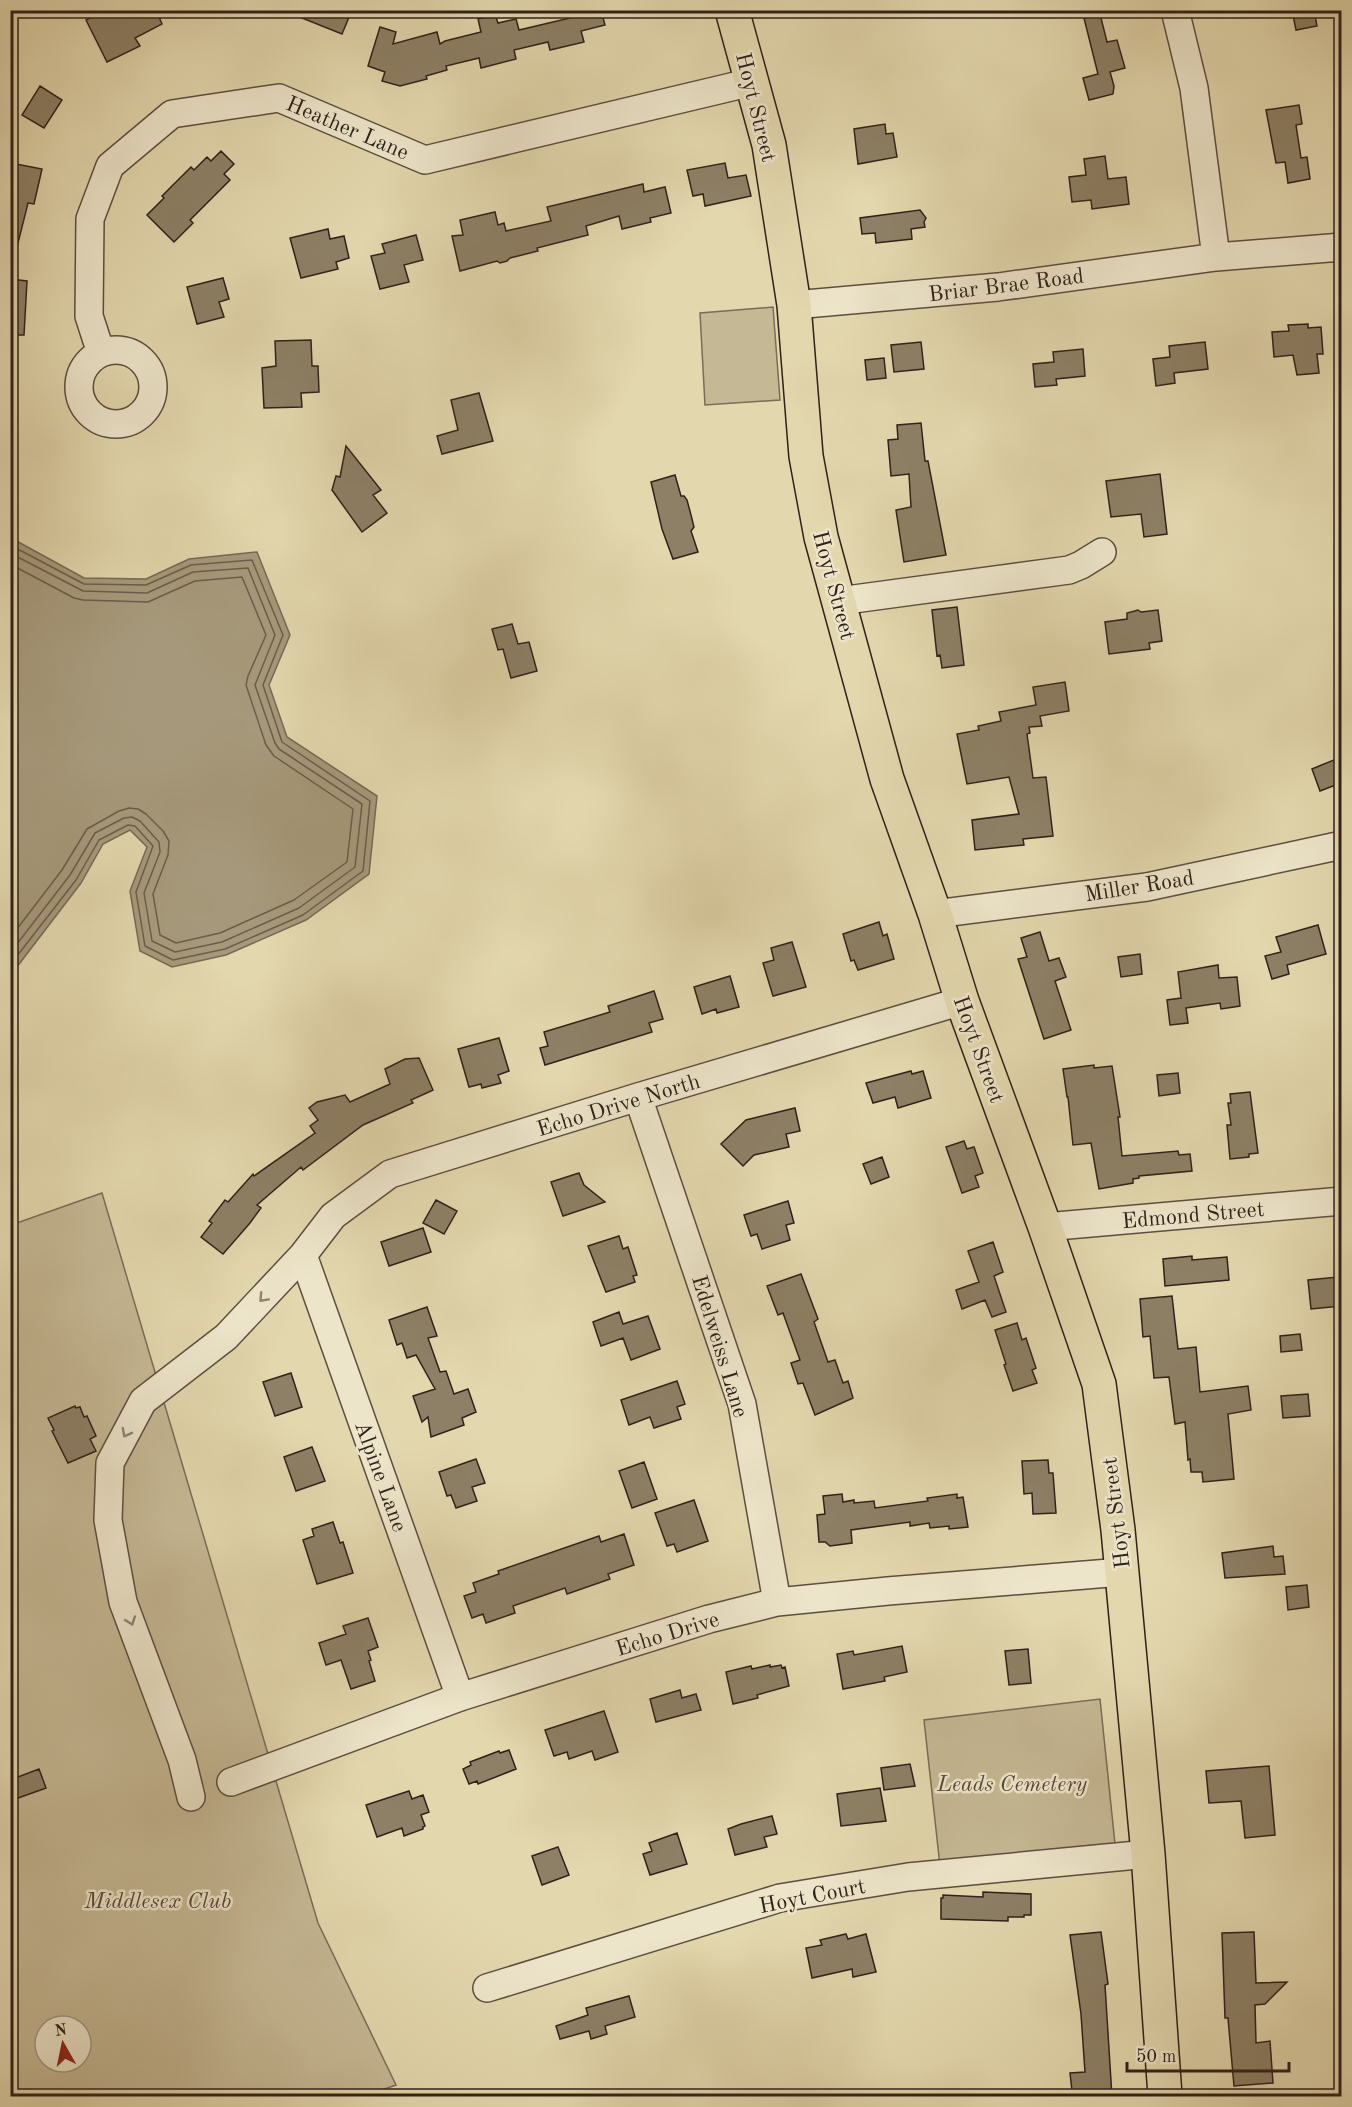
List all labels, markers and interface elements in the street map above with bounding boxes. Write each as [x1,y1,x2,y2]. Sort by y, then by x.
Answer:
street label: Hoyt Street [731,50,779,165]
street label: Heather Lane [283,93,412,165]
street label: Briar Brae Road [927,266,1085,306]
street label: Hoyt Street [808,529,858,642]
street label: Miller Road [1083,867,1196,906]
street label: Hoyt Street [949,993,1008,1106]
street label: Echo Drive North [534,1071,703,1141]
street label: Edmond Street [1121,1199,1265,1233]
street label: Edelweiss Lane [687,1273,751,1420]
one-way arrow [259,1291,270,1302]
street label: Alpine Lane [350,1418,410,1535]
one-way arrow [122,1427,133,1437]
street label: Hoyt Street [1099,1456,1135,1570]
street label: Echo Drive [613,1609,722,1661]
one-way arrow [123,1615,136,1626]
park label: Leads Cemetery [936,1774,1088,1796]
street label: Hoyt Court [757,1876,867,1918]
park label: Middlesex Club [84,1891,231,1913]
north arrow [33,2014,93,2074]
text: N [54,2022,69,2040]
scale bar [1127,2035,1289,2073]
text: 50 m [1136,2048,1176,2066]

